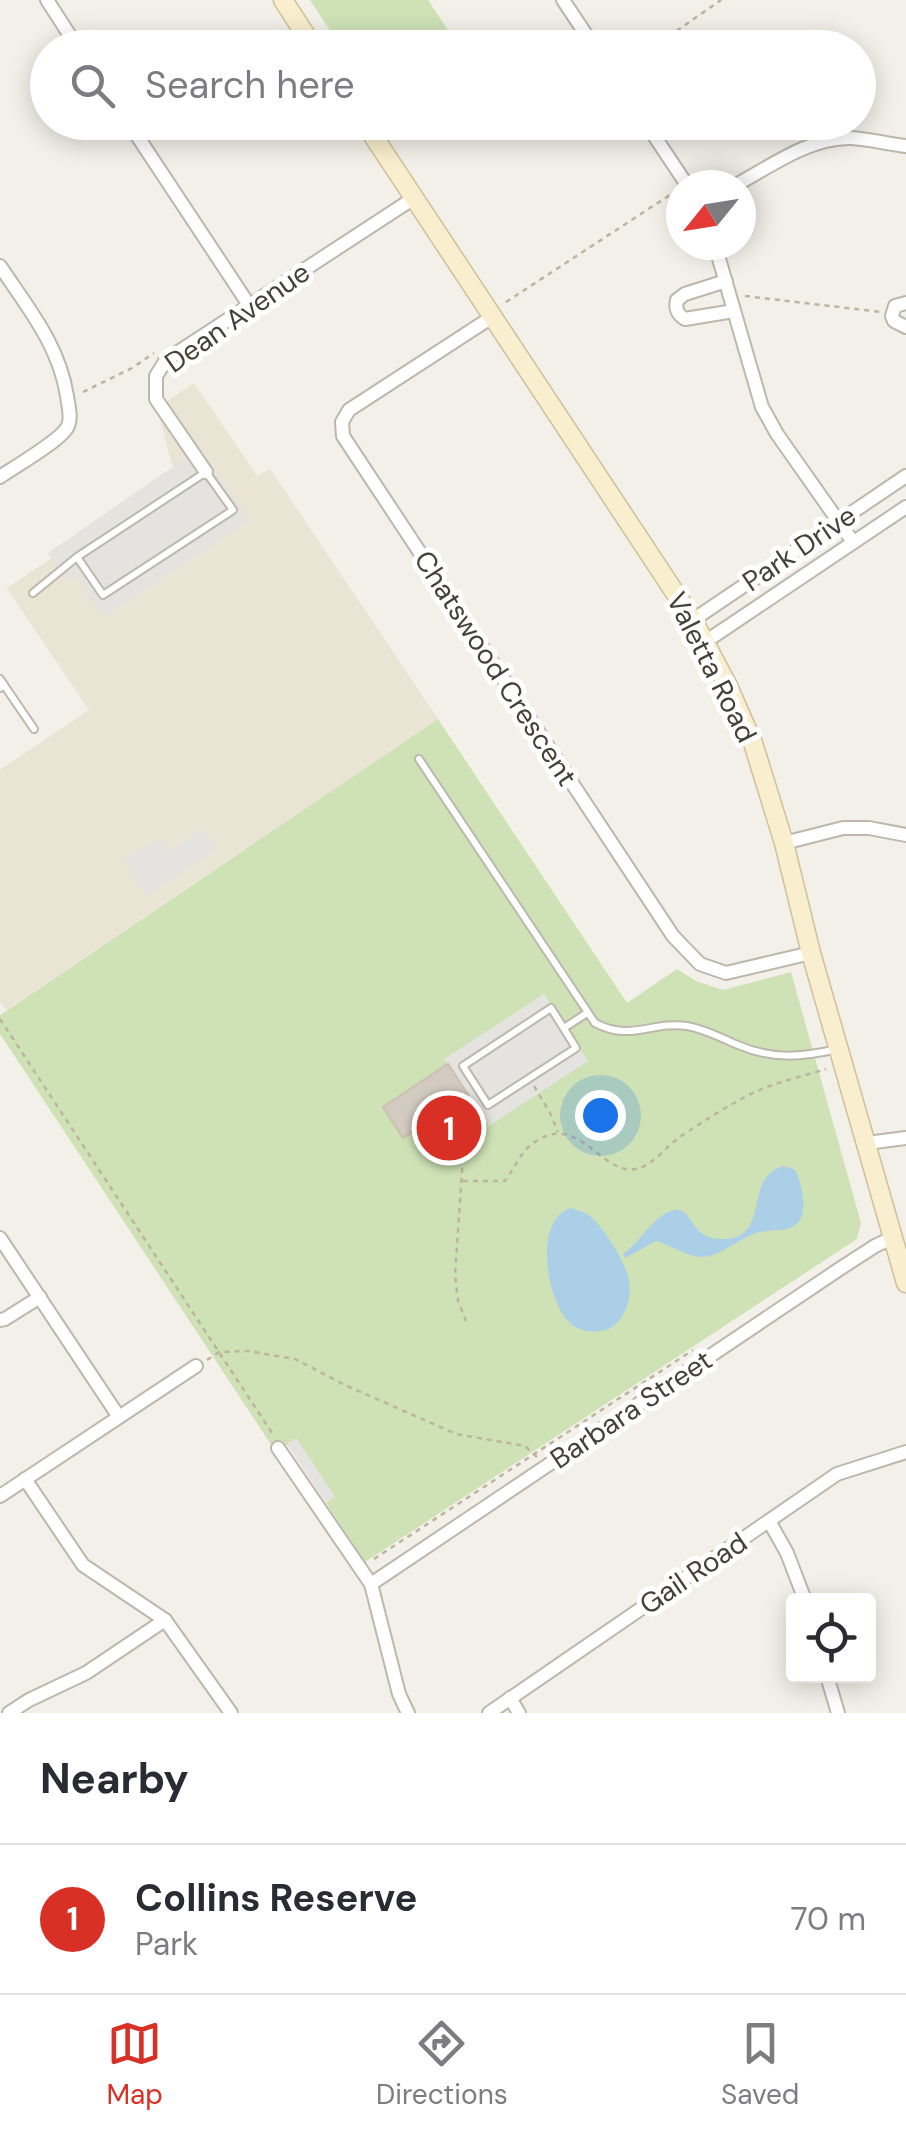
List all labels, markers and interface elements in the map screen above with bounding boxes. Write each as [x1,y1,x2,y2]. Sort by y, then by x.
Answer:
search box [30,30,876,140]
icon: search [65,58,120,113]
text: Search here [145,60,355,110]
north arrow [666,170,756,260]
street label: Dean Avenue [157,254,317,381]
street label: Park Drive [735,497,863,600]
street label: Chatswood Crescent [406,544,586,793]
street label: Valetta Road [658,586,765,749]
pin: 1 [416,1090,482,1166]
your location [575,1090,626,1141]
street label: Barbara Street [543,1342,719,1477]
street label: Gail Road [632,1524,754,1623]
map controls [786,1593,876,1683]
button: locate [786,1593,876,1683]
text: Nearby [40,1751,189,1806]
text: Collins Reserve [135,1873,417,1923]
text: 1 [67,1898,78,1940]
text: 70 m [790,1898,866,1940]
text: Park [135,1923,198,1965]
tab: Map [107,2016,163,2113]
tab: Directions [376,2016,508,2113]
tab: Saved [721,2016,799,2113]

